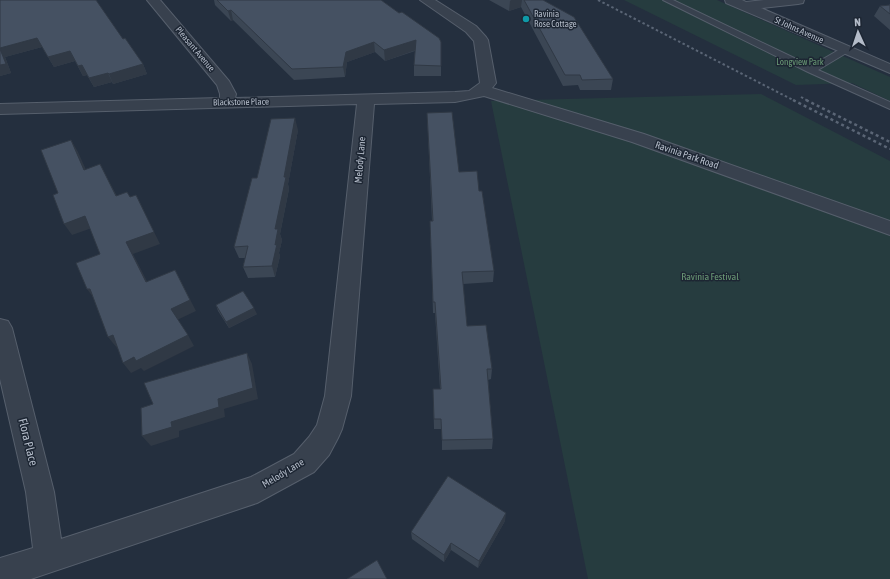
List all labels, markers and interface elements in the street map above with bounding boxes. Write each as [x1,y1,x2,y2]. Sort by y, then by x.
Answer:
place label: Ravinia Rose Cottage [534,9,577,29]
north arrow [838,12,878,52]
marker: Ravinia Rose Cottage [521,14,531,24]
street label: St Johns Avenue [773,15,825,45]
text: N [854,16,861,28]
street label: Pleasant Avenue [173,25,217,73]
park label: Longview Park [776,57,824,67]
street label: Blackstone Place [213,97,269,107]
street label: Melody Lane [352,136,368,184]
street label: Ravinia Park Road [654,139,720,171]
park label: Ravinia Festival [681,271,739,282]
street label: Flora Place [15,417,41,467]
street label: Melody Lane [260,456,306,490]

